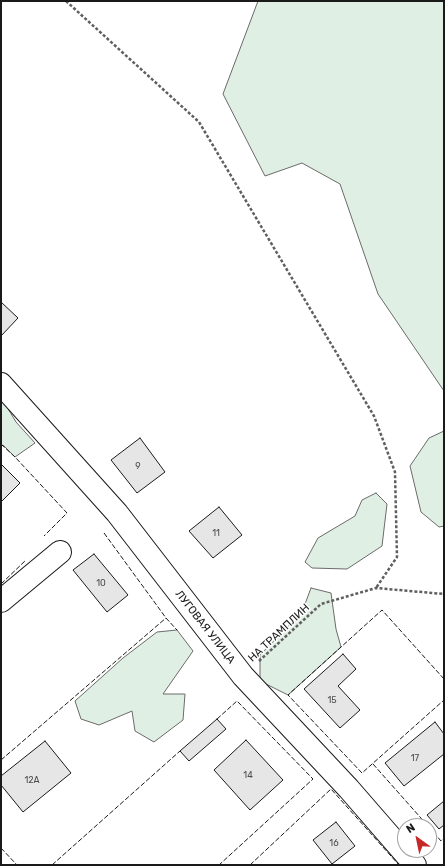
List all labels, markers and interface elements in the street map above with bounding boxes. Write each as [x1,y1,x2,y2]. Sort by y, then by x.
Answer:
house number: 9 [135,461,141,471]
house number: 11 [212,528,220,538]
house number: 10 [96,578,106,588]
street label: ЛУГОВАЯ УЛИЦА [172,588,238,666]
street label: НА ТРАМПЛИН [246,601,312,665]
house number: 15 [327,695,337,705]
house number: 17 [411,753,419,763]
house number: 14 [243,770,253,780]
house number: 12А [24,775,40,785]
north arrow [397,818,437,858]
text: N [404,821,418,836]
house number: 16 [329,838,339,848]

